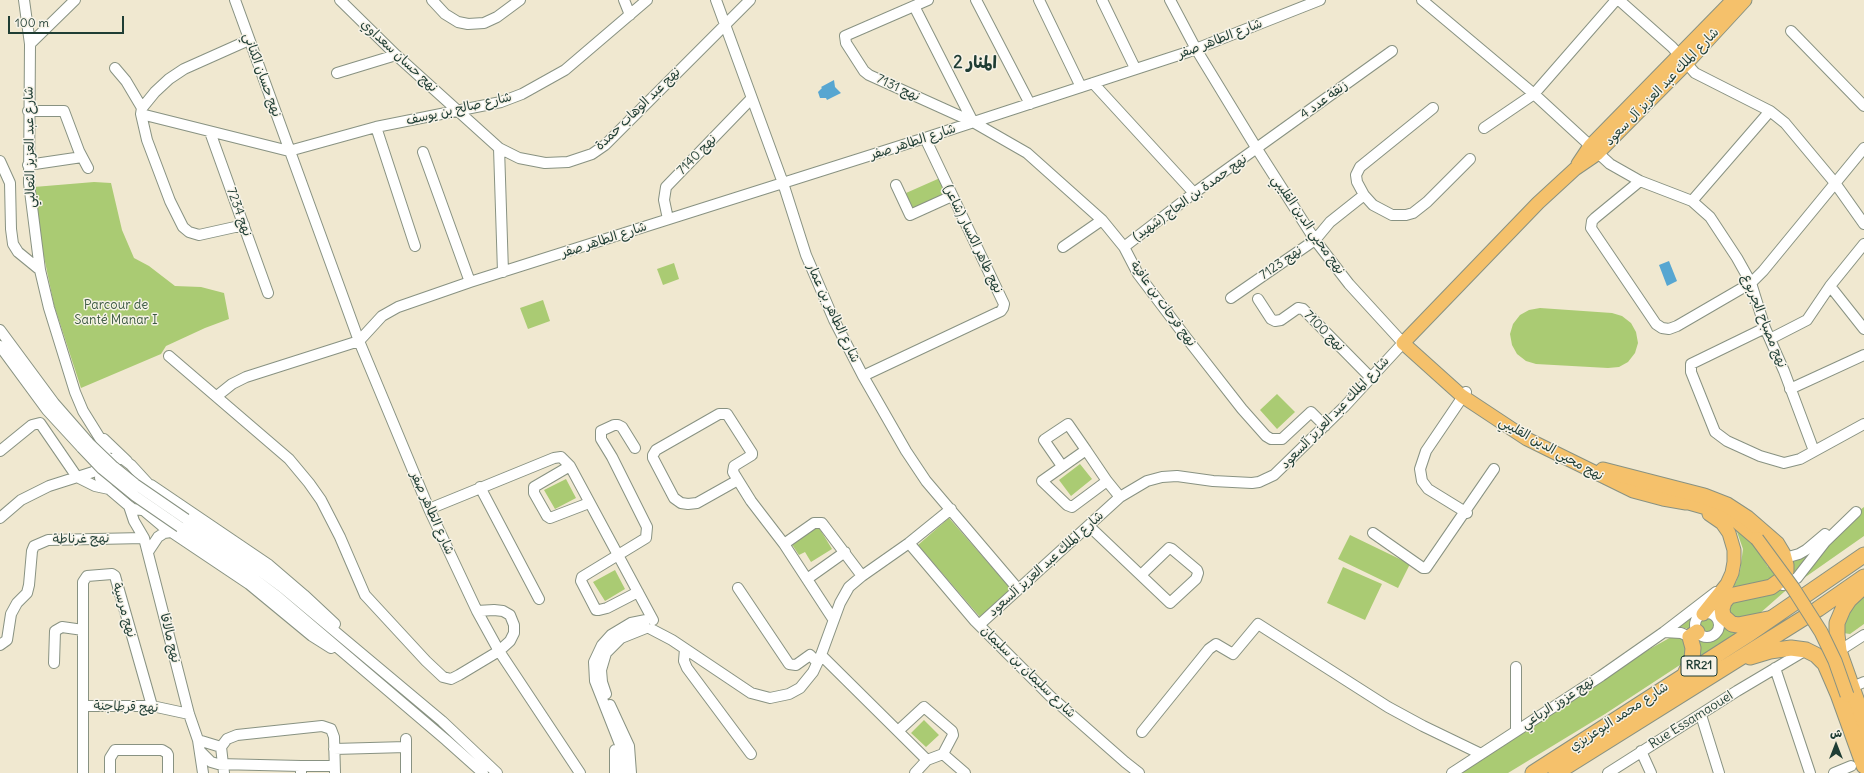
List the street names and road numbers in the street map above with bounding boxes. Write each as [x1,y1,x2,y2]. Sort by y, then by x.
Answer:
street label: نهج حسان سعداوي [357,16,441,96]
street label: شارع الطاهر صفر [1175,16,1265,62]
street label: شارع الملك عبد العزيز آل سعود [1602,25,1722,149]
street label: نهج حسان الكناني [240,31,284,119]
street label: نهج عبد الوهاب حمدة [592,64,684,154]
street label: نهج 7131 [874,71,922,105]
street label: زنقة عدد 4 [1297,78,1351,122]
street label: شارع عبد العزيز الثعالبي [21,86,39,208]
street label: شارع صالح بن يوسف [405,89,513,129]
street label: شارع الطاهر صفر [868,121,958,163]
street label: نهج 7140 [674,132,720,178]
street label: نهج حمدة بن الحاج (شهيد) [1130,151,1250,245]
street label: نهج محيي الدين القليبي [1268,172,1348,278]
street label: نهج طاهر الكسار (شاعر) [940,182,1006,296]
street label: نهج 7234 [223,185,255,239]
street label: شارع الطاهر صفر [559,219,649,261]
street label: نهج 7123 [1257,243,1305,283]
street label: نهج فرحات بن عافية [1127,258,1199,350]
street label: شارع الطاهر بن عمار [803,261,863,365]
street label: نهج مصباح الجربوع [1738,272,1790,370]
street label: نهج 7100 [1300,307,1348,355]
street label: شارع الملك عبد العزيز آلسعود [1277,354,1393,472]
street label: نهج محيي الدين القليبي [1496,414,1606,484]
street label: شارع الطاهر صفر [407,469,457,557]
street label: شارع الملك عبد العزيز آلسعود [985,508,1107,620]
street label: نهج غرناطة [53,531,109,547]
street label: نهج مرسية [109,581,139,639]
street label: نهج مالاقا [156,612,184,664]
street label: شارع سليمان بن سليمان [977,623,1079,721]
road number: RR21 [1681,656,1717,676]
street label: نهج عزوز الرباعي [1518,674,1598,732]
street label: شارع محمد البوعزيزي [1567,679,1671,755]
street label: Rue Essamaouel [1646,688,1736,752]
street label: نهج قرطاجنة [93,698,159,716]

